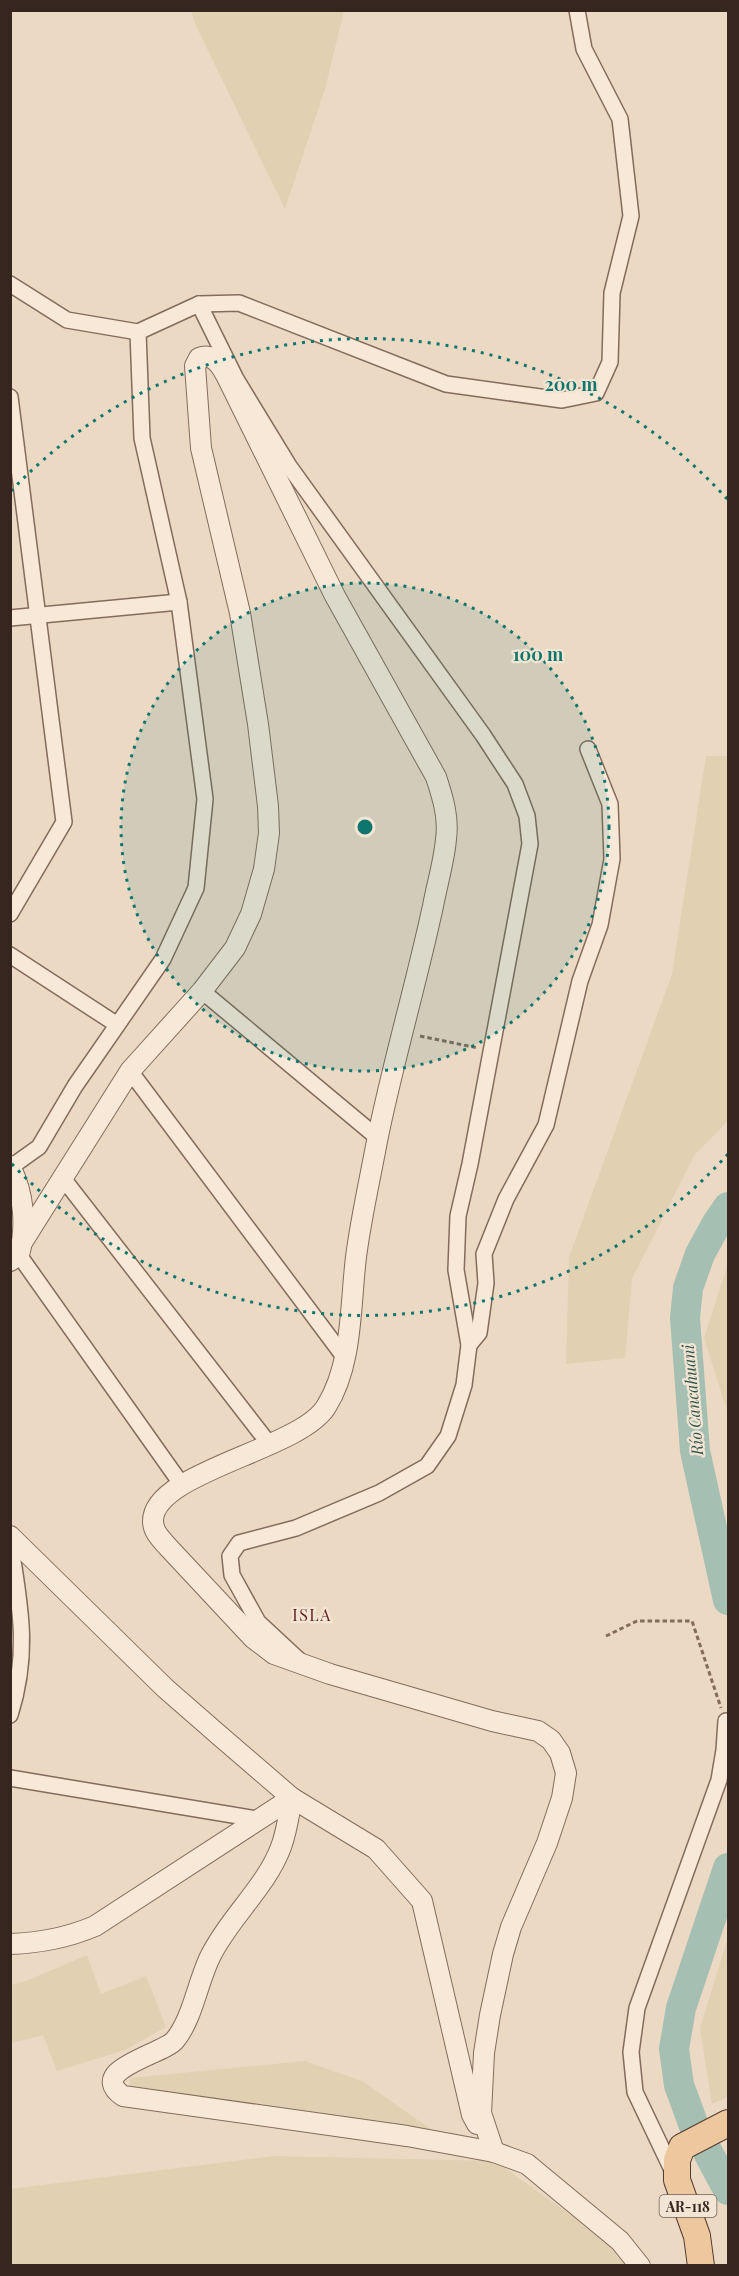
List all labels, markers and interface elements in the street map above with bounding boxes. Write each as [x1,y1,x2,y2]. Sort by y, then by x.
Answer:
text: 200 m [544,372,598,396]
text: 100 m [513,642,564,666]
centre of rings [355,817,375,837]
water label: Río Cancahuani [677,1343,707,1457]
district label: ISLA [292,1604,332,1625]
road number: AR-118 [660,2195,716,2217]

